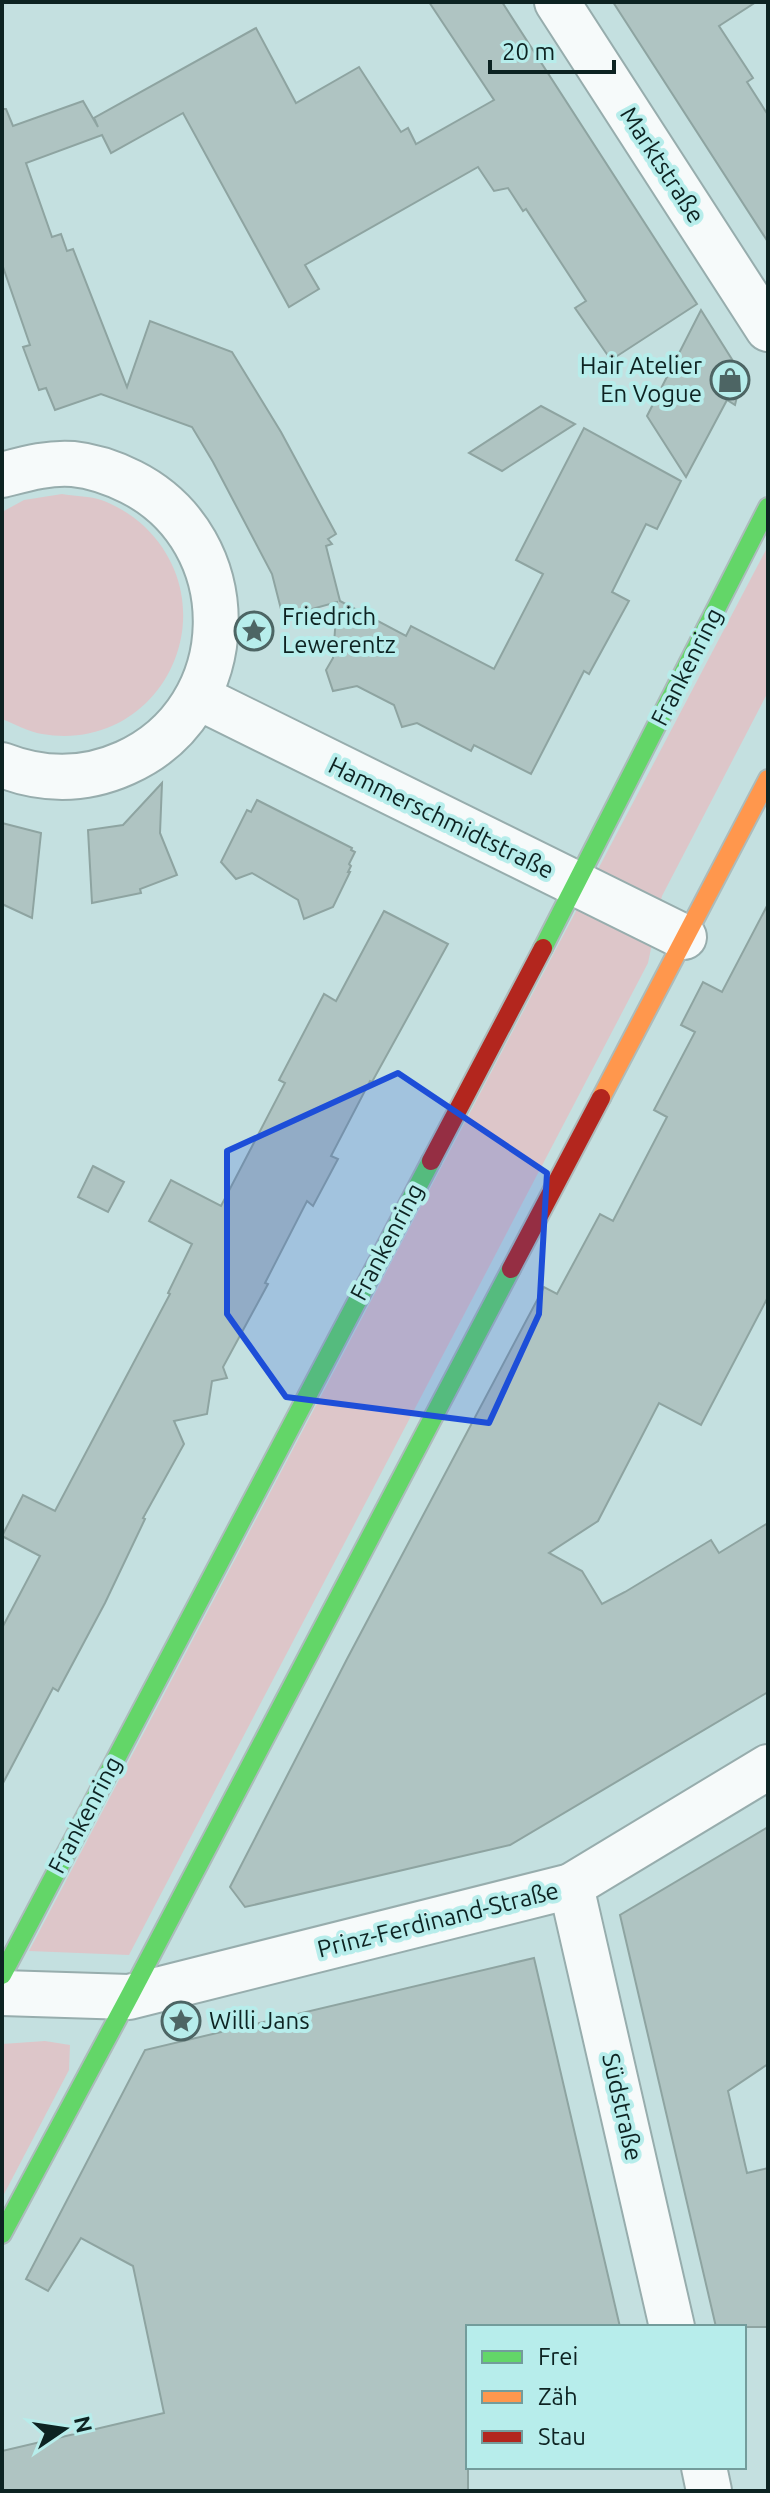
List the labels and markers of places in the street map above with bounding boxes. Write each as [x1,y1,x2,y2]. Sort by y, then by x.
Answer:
place label: Hair Atelier En Vogue [580,352,702,407]
shop icon: Hair Atelier En Vogue [709,359,751,401]
place label: Friedrich Lewerentz [282,603,396,658]
place icon: Friedrich Lewerentz [233,610,275,652]
place icon: Willi Jans [160,2000,202,2042]
place label: Willi Jans [209,2007,310,2034]

